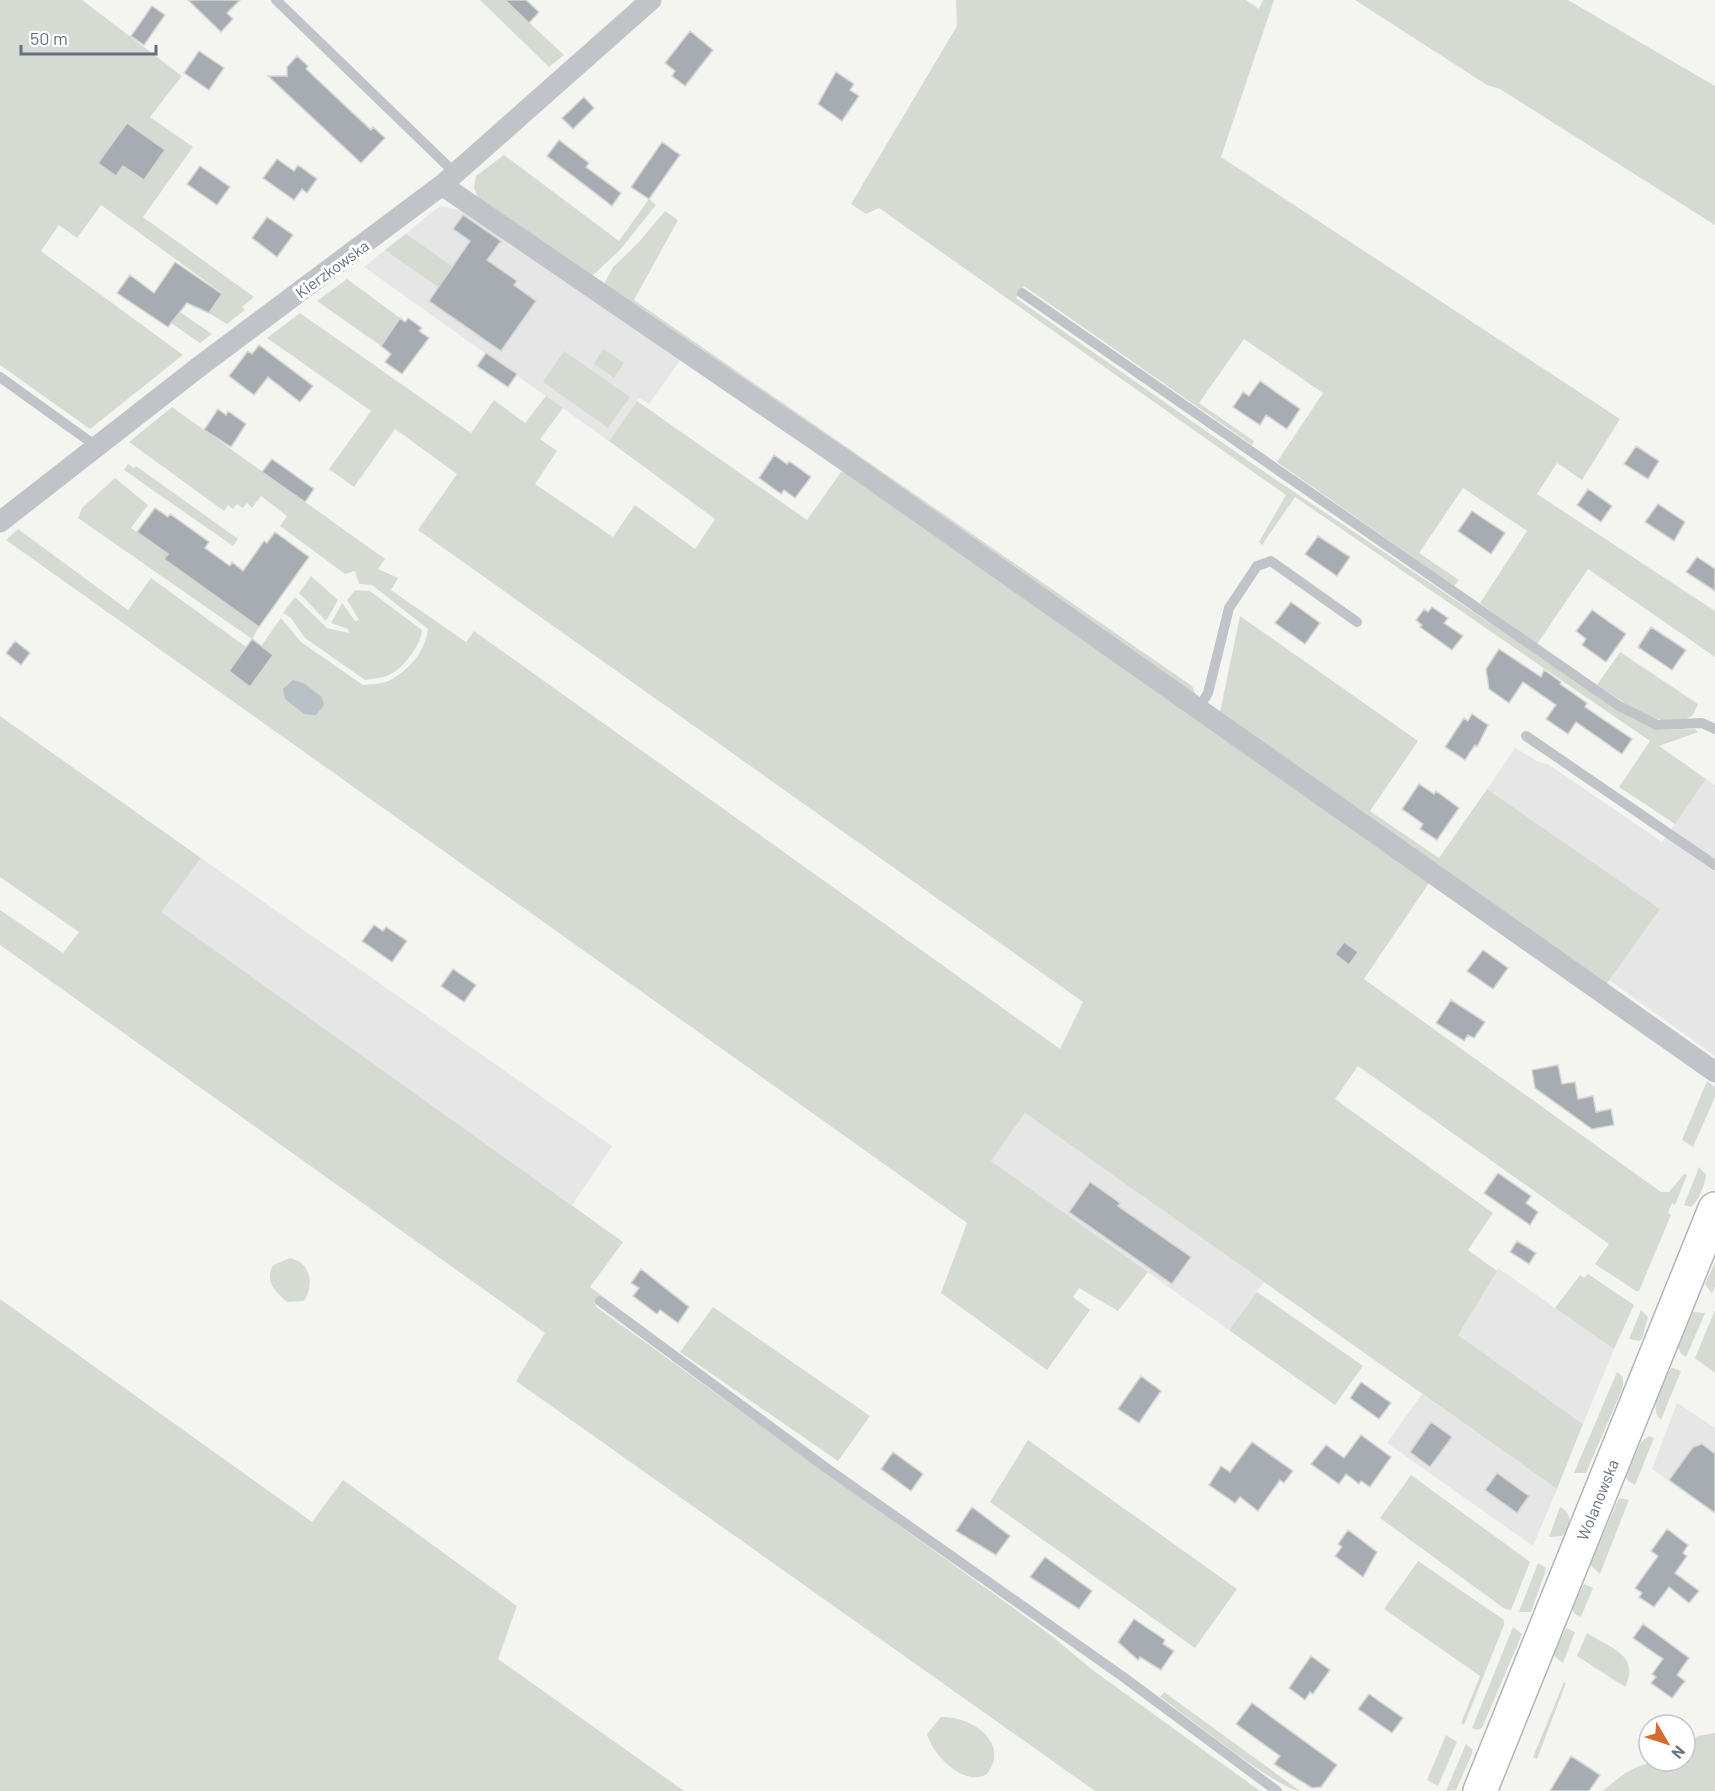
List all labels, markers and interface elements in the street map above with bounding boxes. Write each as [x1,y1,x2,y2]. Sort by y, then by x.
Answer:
scale bar [21,18,156,56]
text: 50 m [30,27,68,49]
street label: Kierzkowska [291,236,372,302]
street label: Wolanowska [1572,1456,1622,1543]
north arrow [1637,1713,1697,1773]
text: N [1668,1743,1690,1763]

